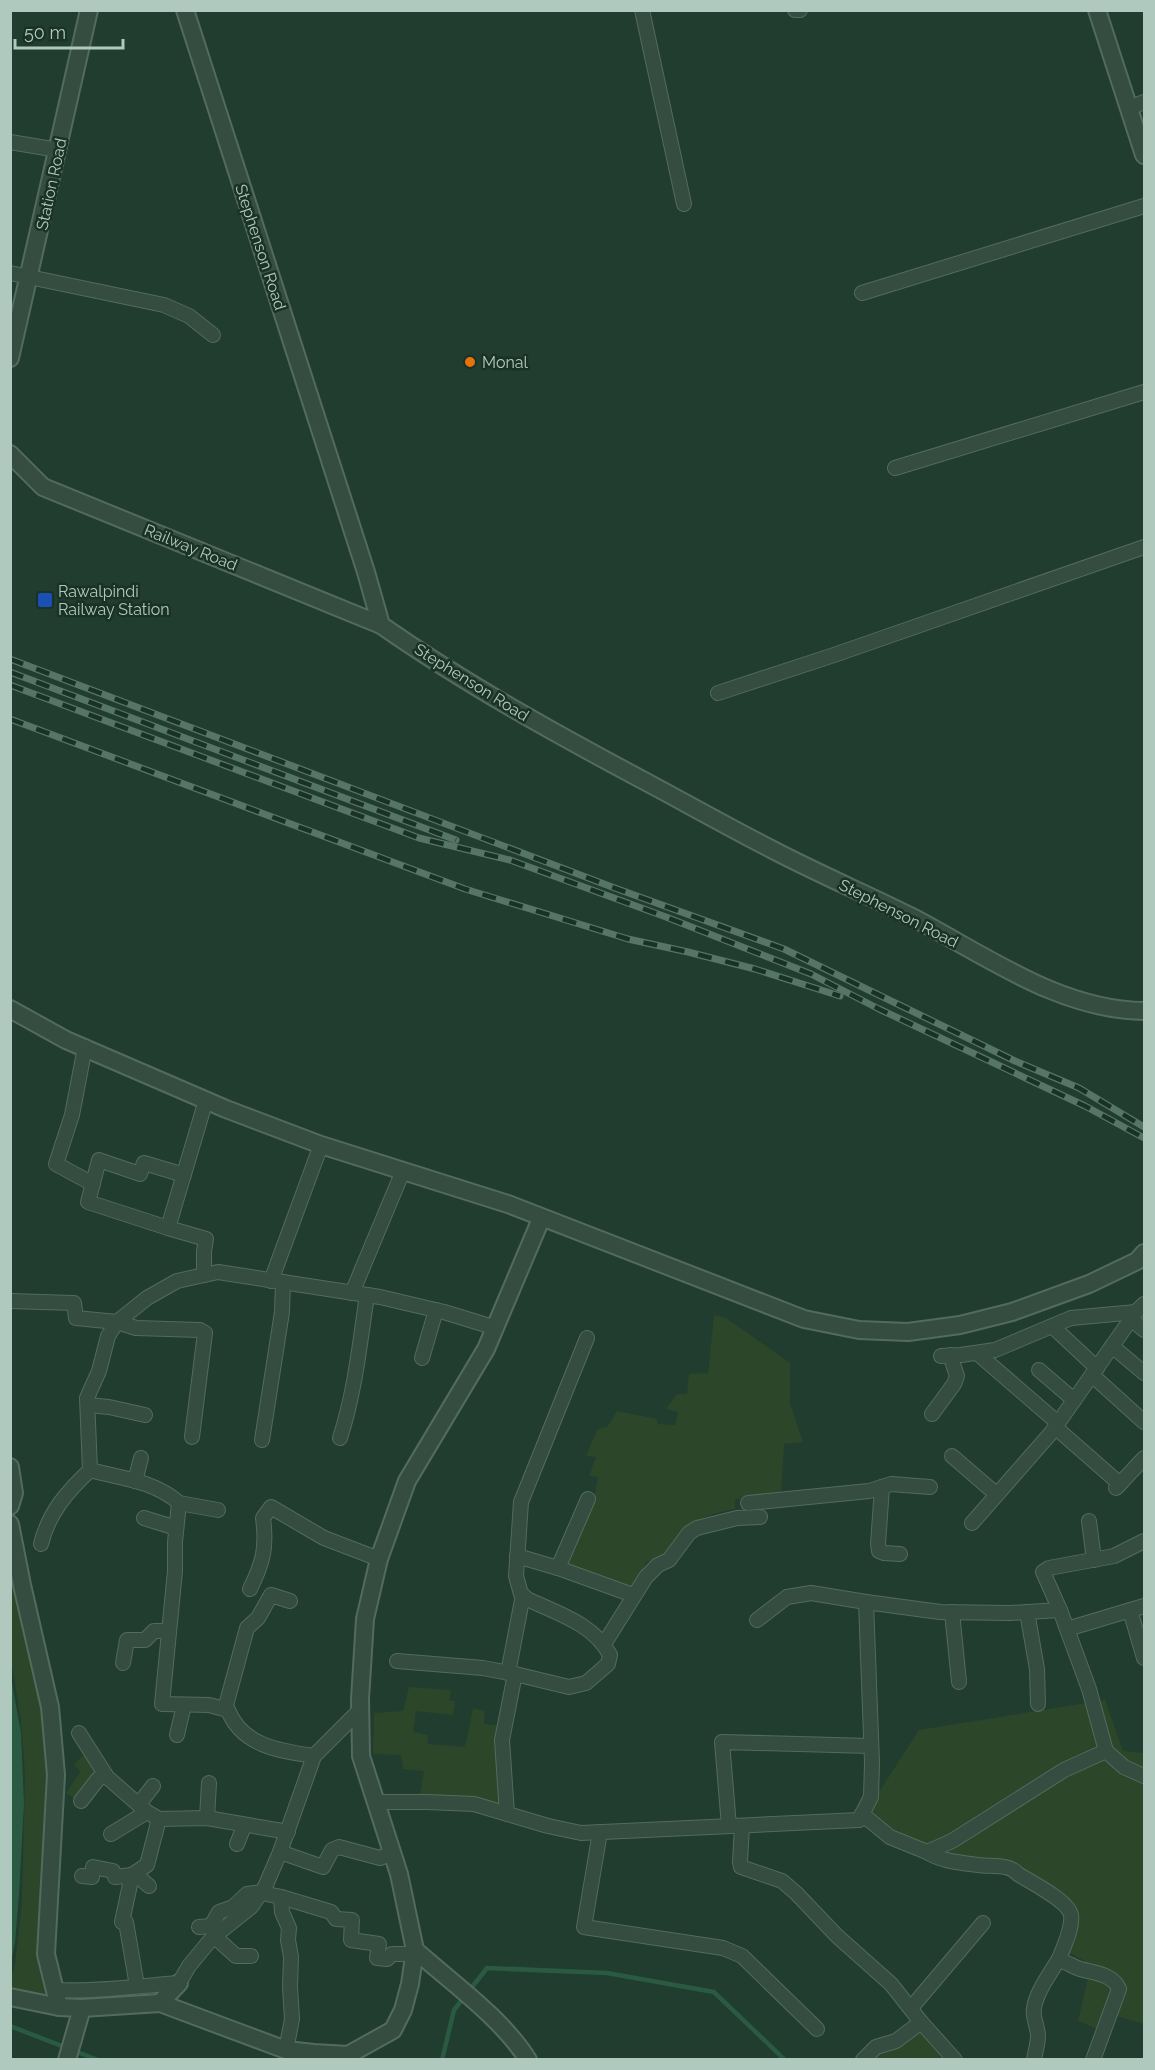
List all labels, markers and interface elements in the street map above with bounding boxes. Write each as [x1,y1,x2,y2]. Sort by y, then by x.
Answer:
scale bar [15,12,123,50]
text: 50 m [24,22,66,43]
street label: Station Road [32,136,71,232]
street label: Stephenson Road [231,182,290,312]
place label: Monal [482,353,528,372]
marker: Monal [463,355,477,369]
street label: Railway Road [142,520,240,575]
place label: Rawalpindi Railway Station [58,582,170,619]
marker: Rawalpindi Railway Station [36,591,54,609]
street label: Stephenson Road [411,640,532,725]
street label: Stephenson Road [836,875,962,952]

